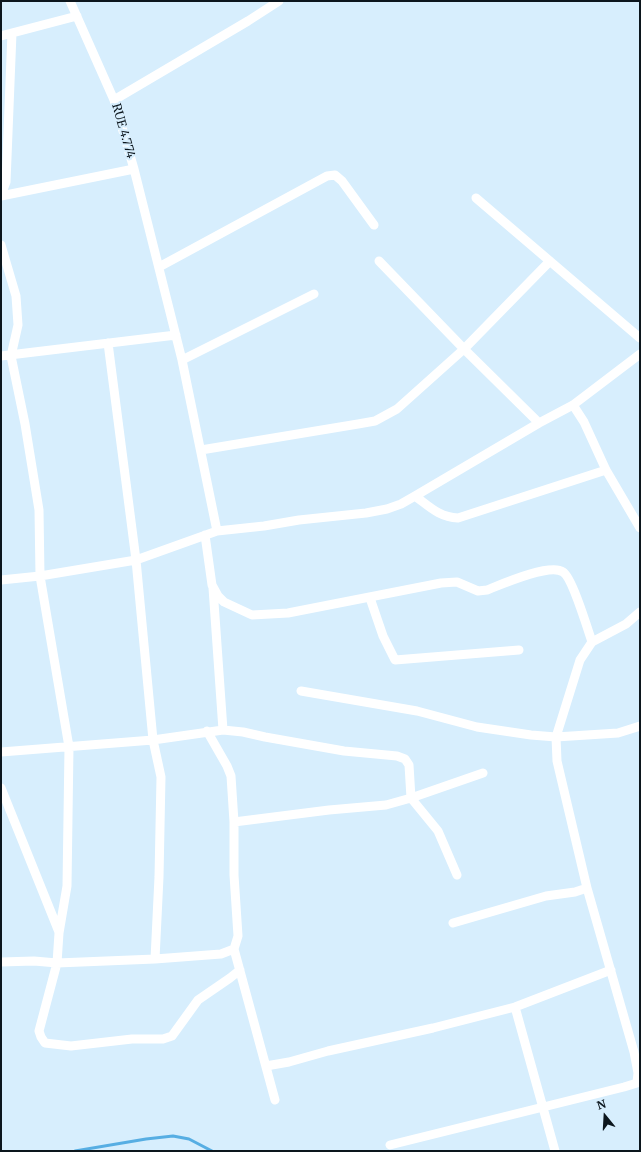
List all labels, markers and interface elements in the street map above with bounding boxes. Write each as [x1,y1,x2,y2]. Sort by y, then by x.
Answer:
street label: RUE 4.774 [108,102,138,160]
north arrow [585,1096,625,1136]
text: N [595,1097,608,1113]

